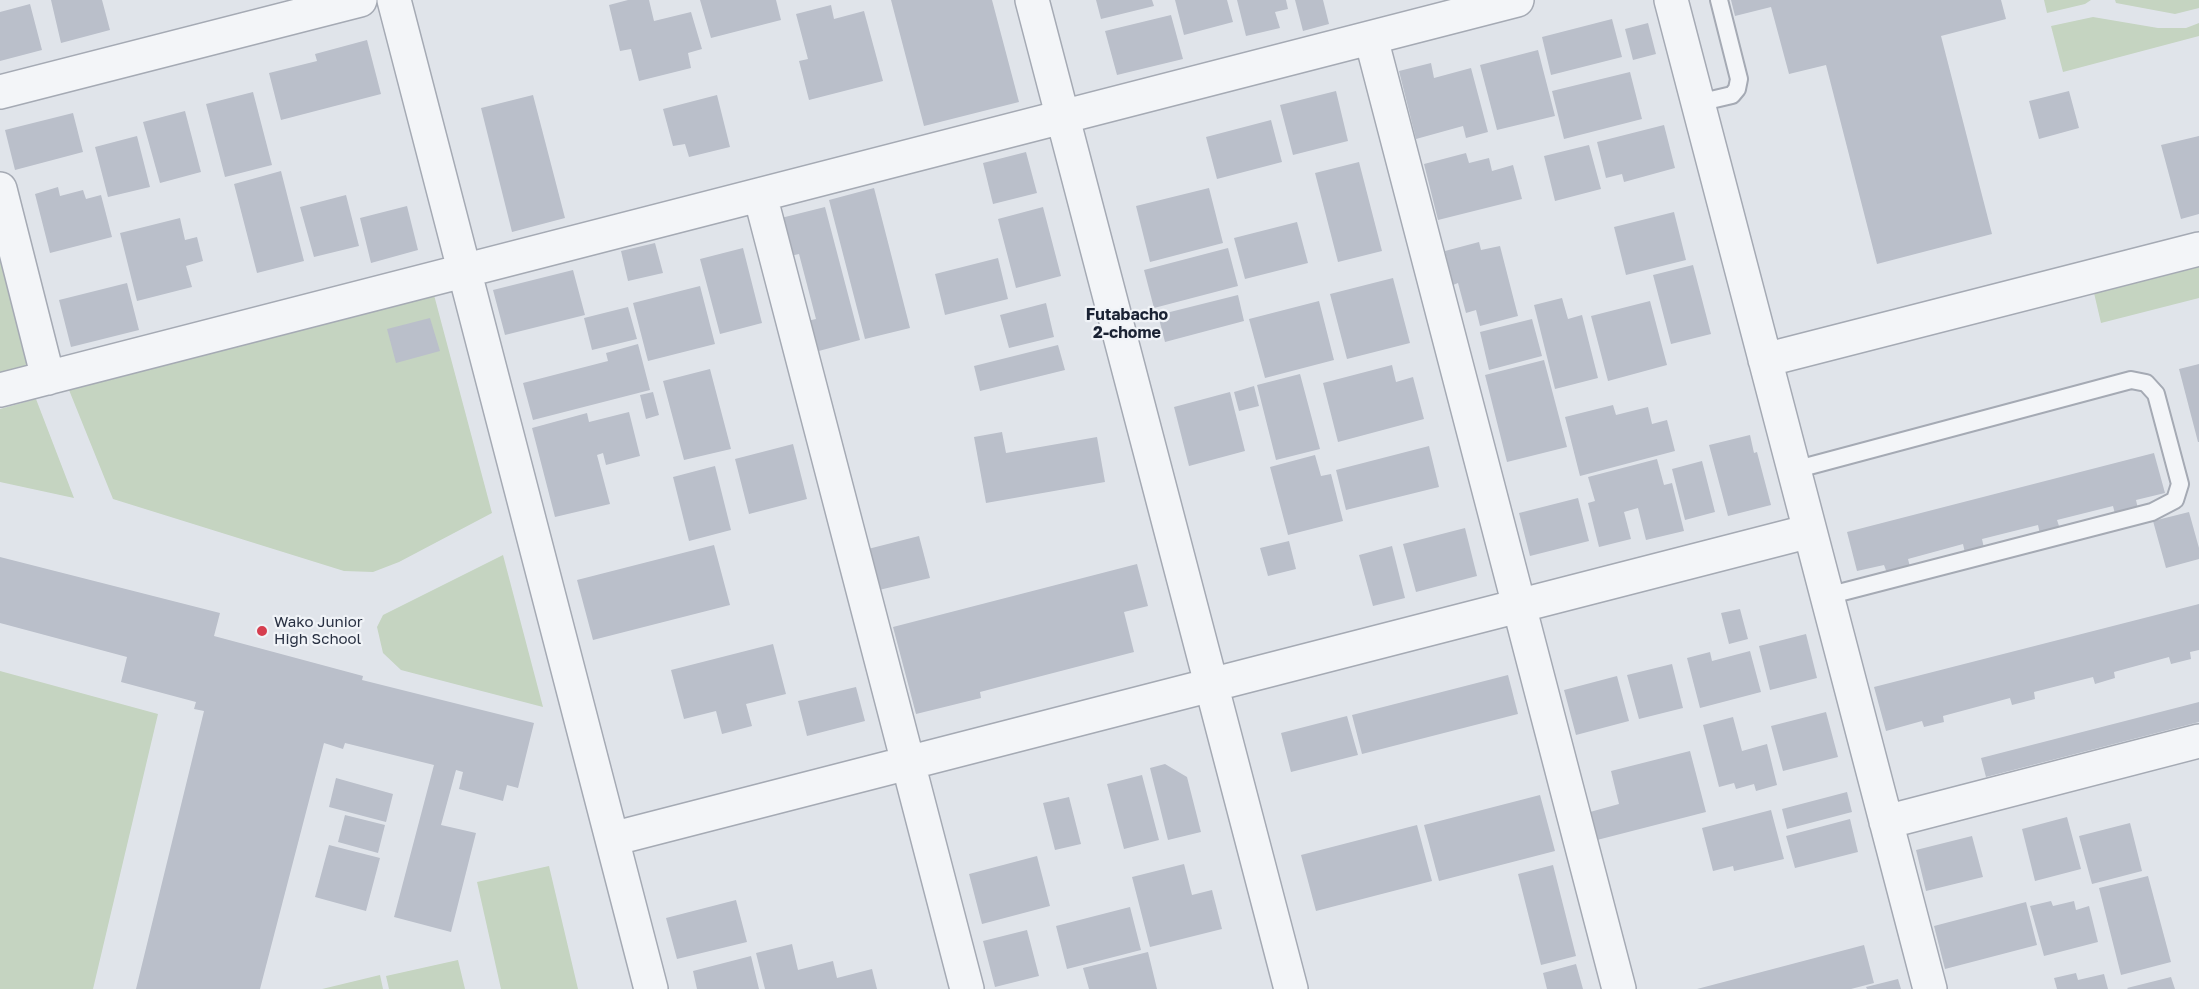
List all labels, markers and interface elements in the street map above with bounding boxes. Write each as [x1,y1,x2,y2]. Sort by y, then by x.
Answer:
district label: Futabacho 2-chome [1086,305,1168,343]
place label: Wako Junior High School [274,613,363,648]
marker: Wako Junior High School [255,624,269,638]

